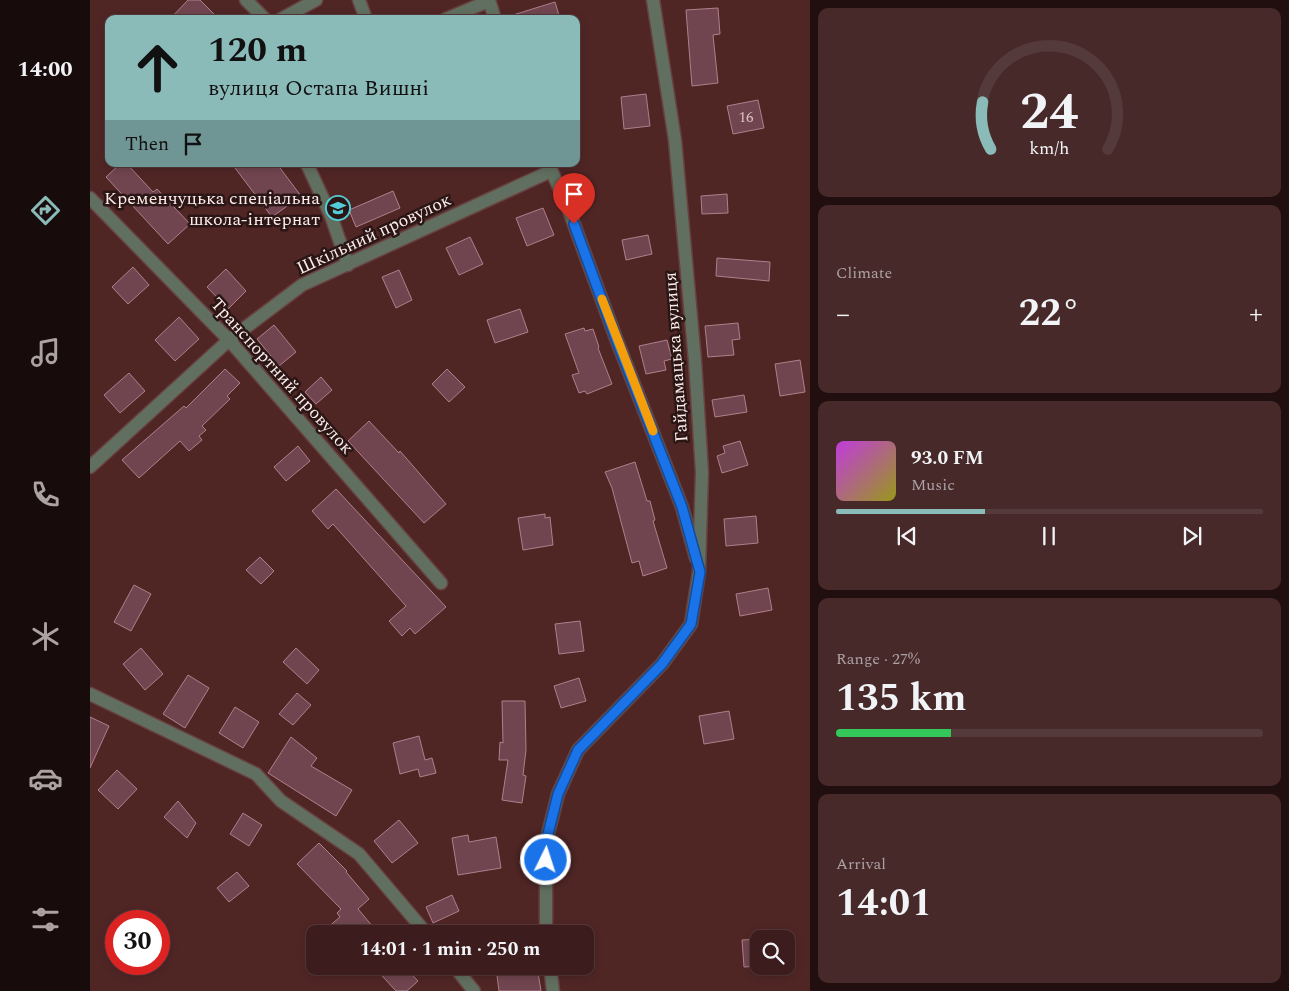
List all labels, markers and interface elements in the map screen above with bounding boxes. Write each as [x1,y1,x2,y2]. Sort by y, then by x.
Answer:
text: 120 m [208,24,307,77]
icon: ahead [125,35,190,100]
text: 14:00 [17,53,73,86]
text: вулиця Остапа Вишні [208,72,429,105]
text: 24 [1020,73,1079,152]
house number: 16 [738,106,754,129]
text: Then [125,130,169,159]
icon: arrive [179,130,207,158]
text: km/h [1029,135,1070,162]
pin [553,173,595,224]
icon: arrive [560,180,588,208]
place label: Кременчуцька спеціальна школа-інтернат [104,185,320,233]
street label: Шкільний провулок [292,186,456,282]
icon: directions [28,193,63,228]
school or university icon: Кременчуцька спеціальна школа-інтернат [325,195,351,221]
text: Climate [836,261,892,285]
street label: Гайдамацька вулиця [657,271,695,443]
text: 22° [1019,285,1080,343]
street label: Транспортний провулок [204,291,360,461]
text: − [836,293,850,336]
text: + [1249,293,1263,336]
icon: music [28,335,63,370]
text: 93.0 FM [911,444,984,473]
text: Music [911,473,955,497]
icon: phone [28,477,63,512]
icon: previous [893,522,921,550]
icon: pause [1035,522,1063,550]
icon: next [1178,522,1206,550]
icon: climate [28,619,63,654]
text: Range · 27% [836,647,920,671]
text: 135 km [836,670,967,728]
icon: car [28,761,63,796]
position arrow [519,833,571,885]
text: Arrival [836,852,886,876]
text: 14:01 [836,875,931,933]
icon: filters [28,902,63,937]
speed limit sign: 30 [105,910,170,975]
map controls [750,930,795,975]
button: search [750,930,795,975]
text: 14:01 · 1 min · 250 m [360,935,540,964]

